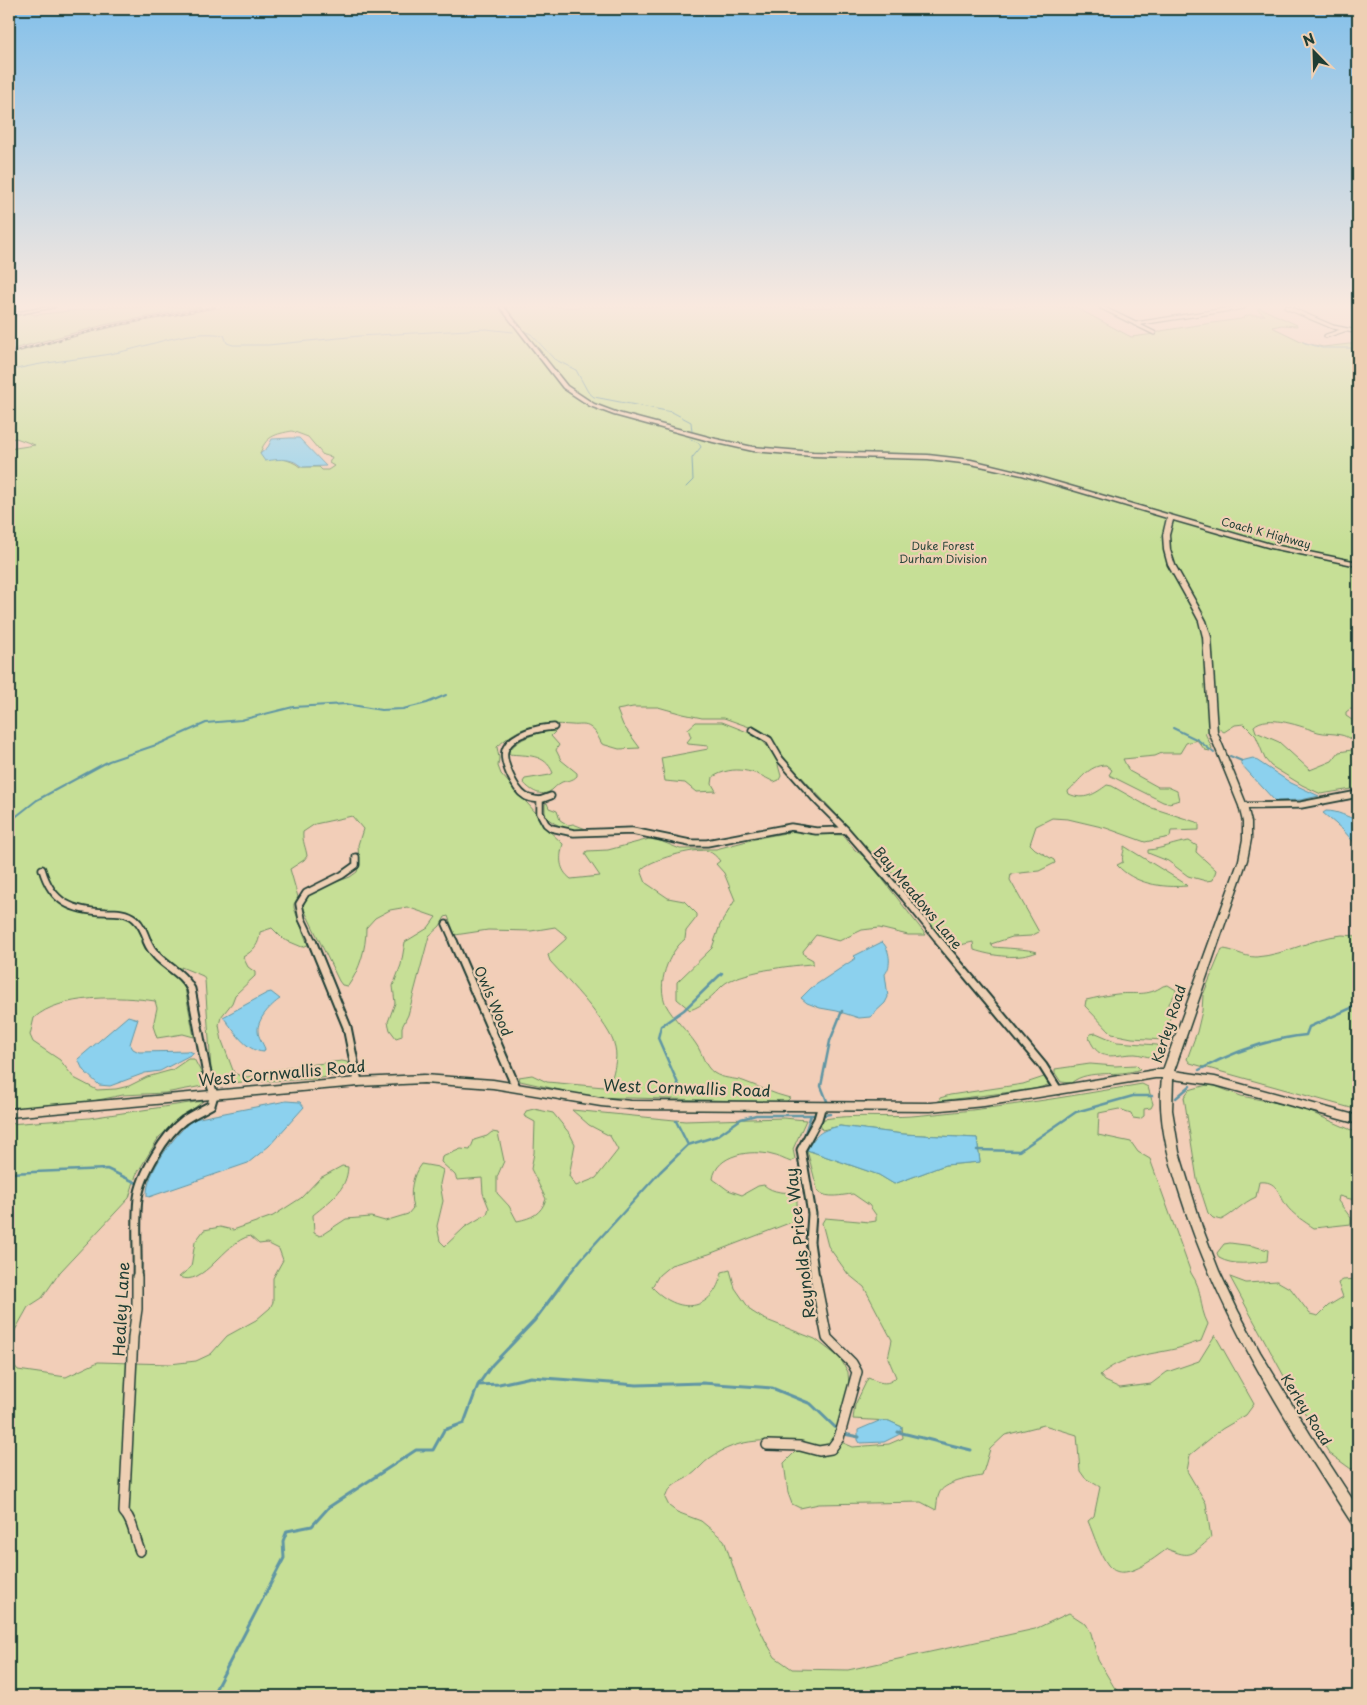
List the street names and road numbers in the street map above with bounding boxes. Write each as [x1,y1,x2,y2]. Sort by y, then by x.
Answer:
street label: Coach K Highway [1219,512,1313,553]
street label: Bay Meadows Lane [869,842,968,954]
street label: Owls Wood [469,962,518,1039]
street label: Kerley Road [1146,982,1191,1066]
street label: West Cornwallis Road [197,1053,366,1091]
street label: West Cornwallis Road [603,1072,771,1102]
street label: Reynolds Price Way [778,1167,820,1320]
street label: Healey Lane [106,1261,134,1357]
street label: Kerley Road [1276,1370,1337,1450]

